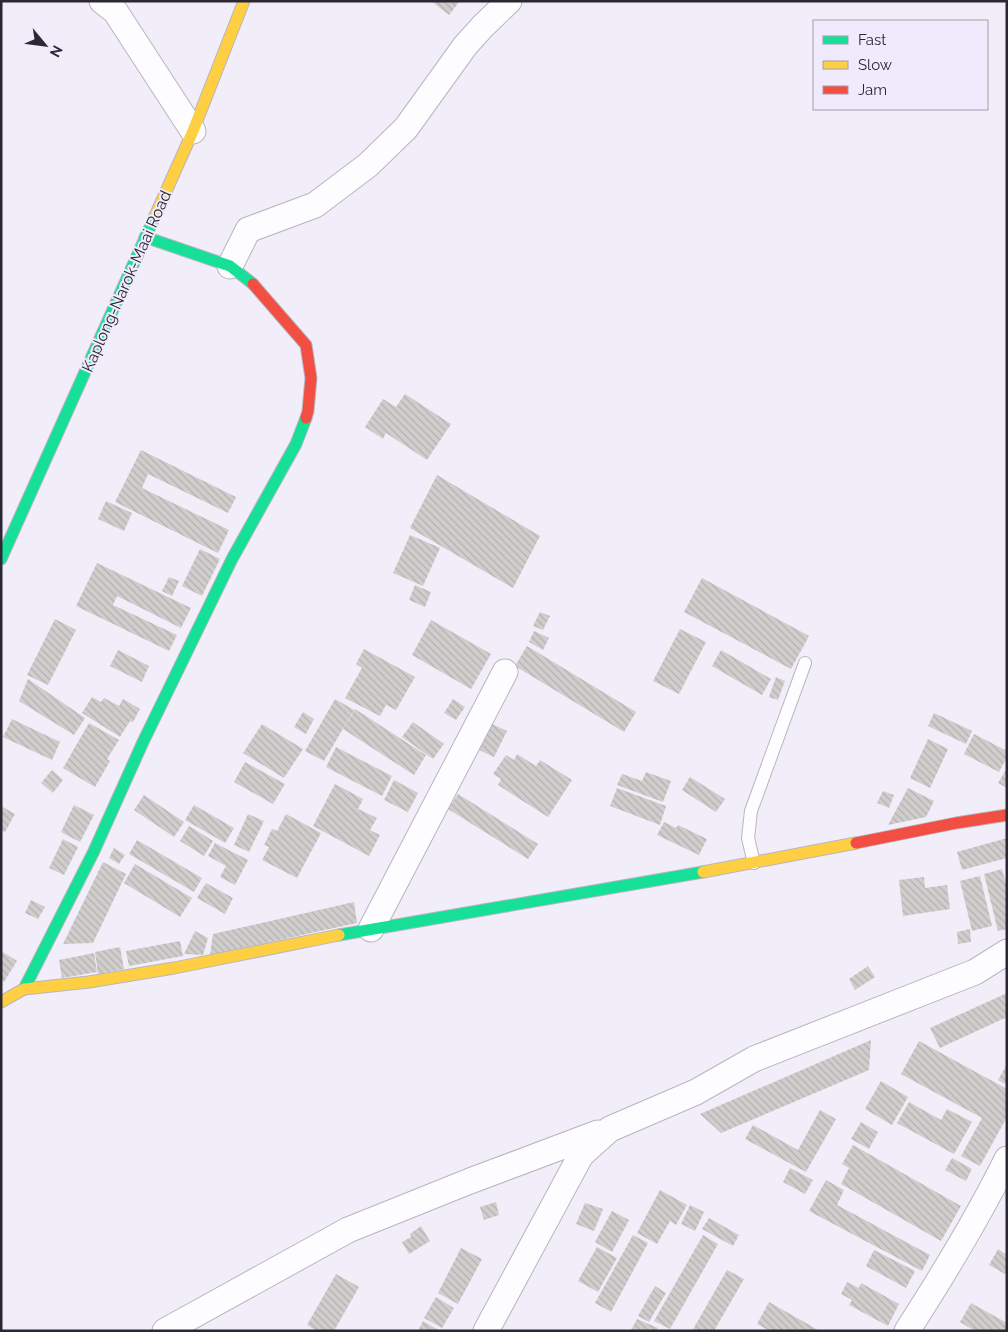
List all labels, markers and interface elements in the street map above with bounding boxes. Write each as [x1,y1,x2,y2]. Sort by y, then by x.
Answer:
north arrow [20,20,70,70]
legend [813,20,988,110]
text: Fast [858,31,886,49]
text: N [47,43,66,60]
text: Slow [858,56,892,74]
text: Jam [858,81,887,99]
street label: Kaplong-Narok-Maai Road [78,188,175,375]

